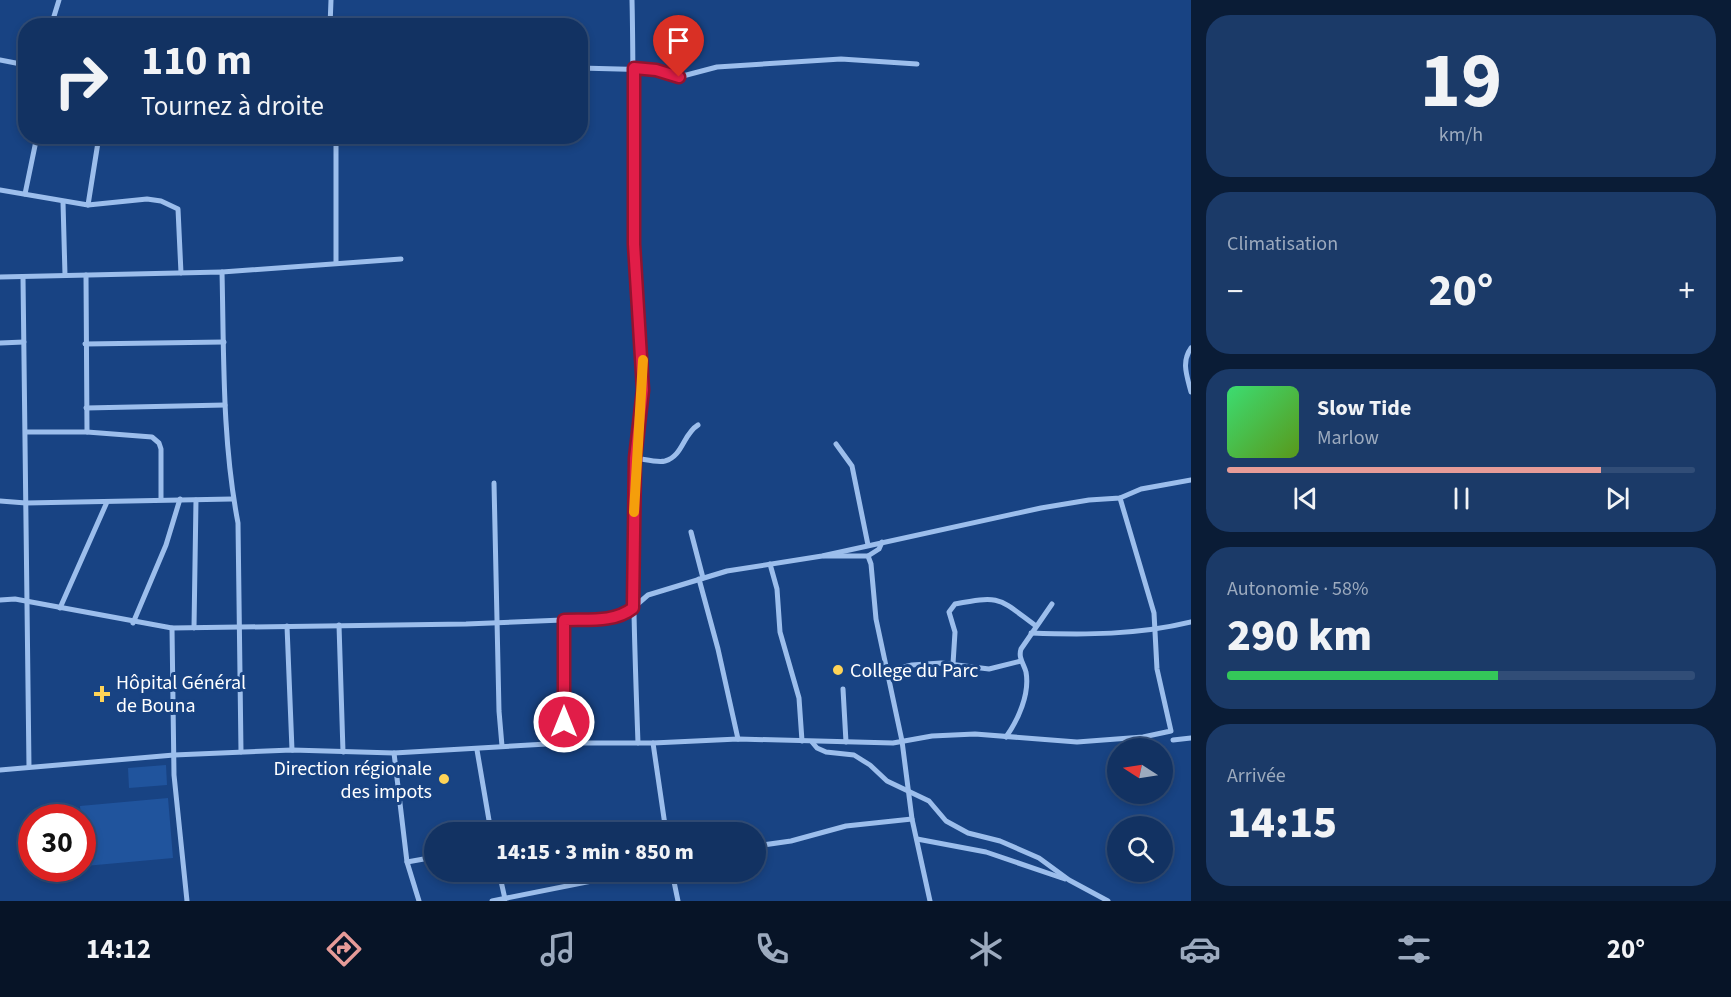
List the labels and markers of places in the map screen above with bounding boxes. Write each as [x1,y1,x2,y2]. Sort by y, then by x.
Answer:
pin [653,15,704,77]
place label: College du Parc [850,657,978,685]
marker: College du Parc [831,663,845,677]
place label: Hôpital Général de Bouna [116,669,246,720]
marker: Hôpital Général de Bouna [93,685,111,703]
place label: Direction régionale des impots [273,755,432,806]
marker: Direction régionale des impots [437,772,451,786]

